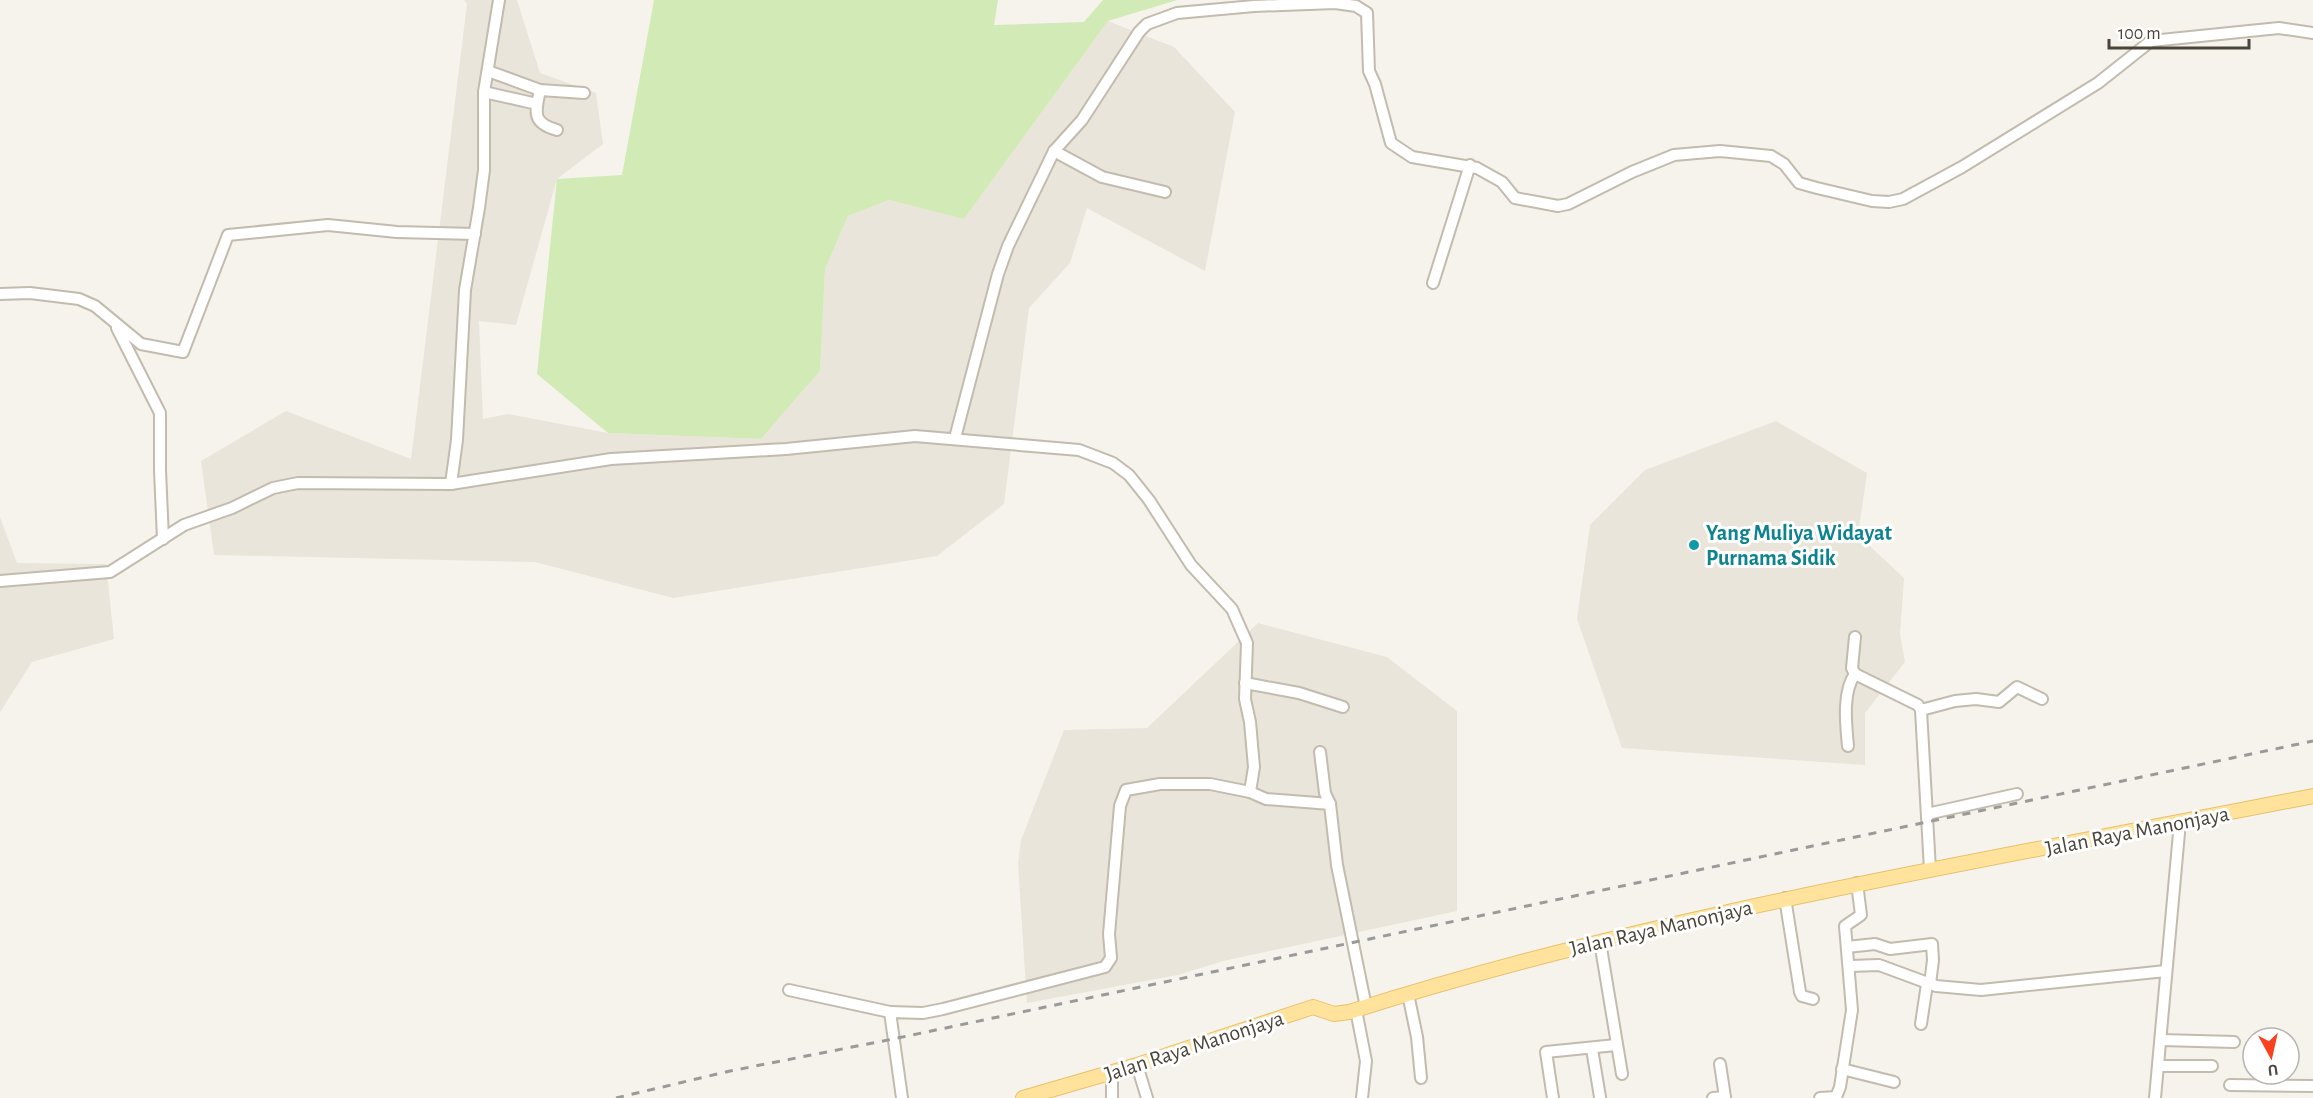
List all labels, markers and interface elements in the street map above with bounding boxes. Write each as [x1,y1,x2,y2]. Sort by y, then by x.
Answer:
scale bar [2109,12,2248,50]
text: 100 m [2118,25,2161,43]
place label: Yang Muliya Widayat Purnama Sidik [1706,522,1893,569]
marker: Yang Muliya Widayat Purnama Sidik [1687,538,1701,552]
street label: Jalan Raya Manonjaya [2043,802,2231,860]
street label: Jalan Raya Manonjaya [1568,896,1755,960]
street label: Jalan Raya Manonjaya [1102,1007,1286,1085]
north arrow [2241,1026,2301,1086]
text: U [2267,1061,2279,1078]

